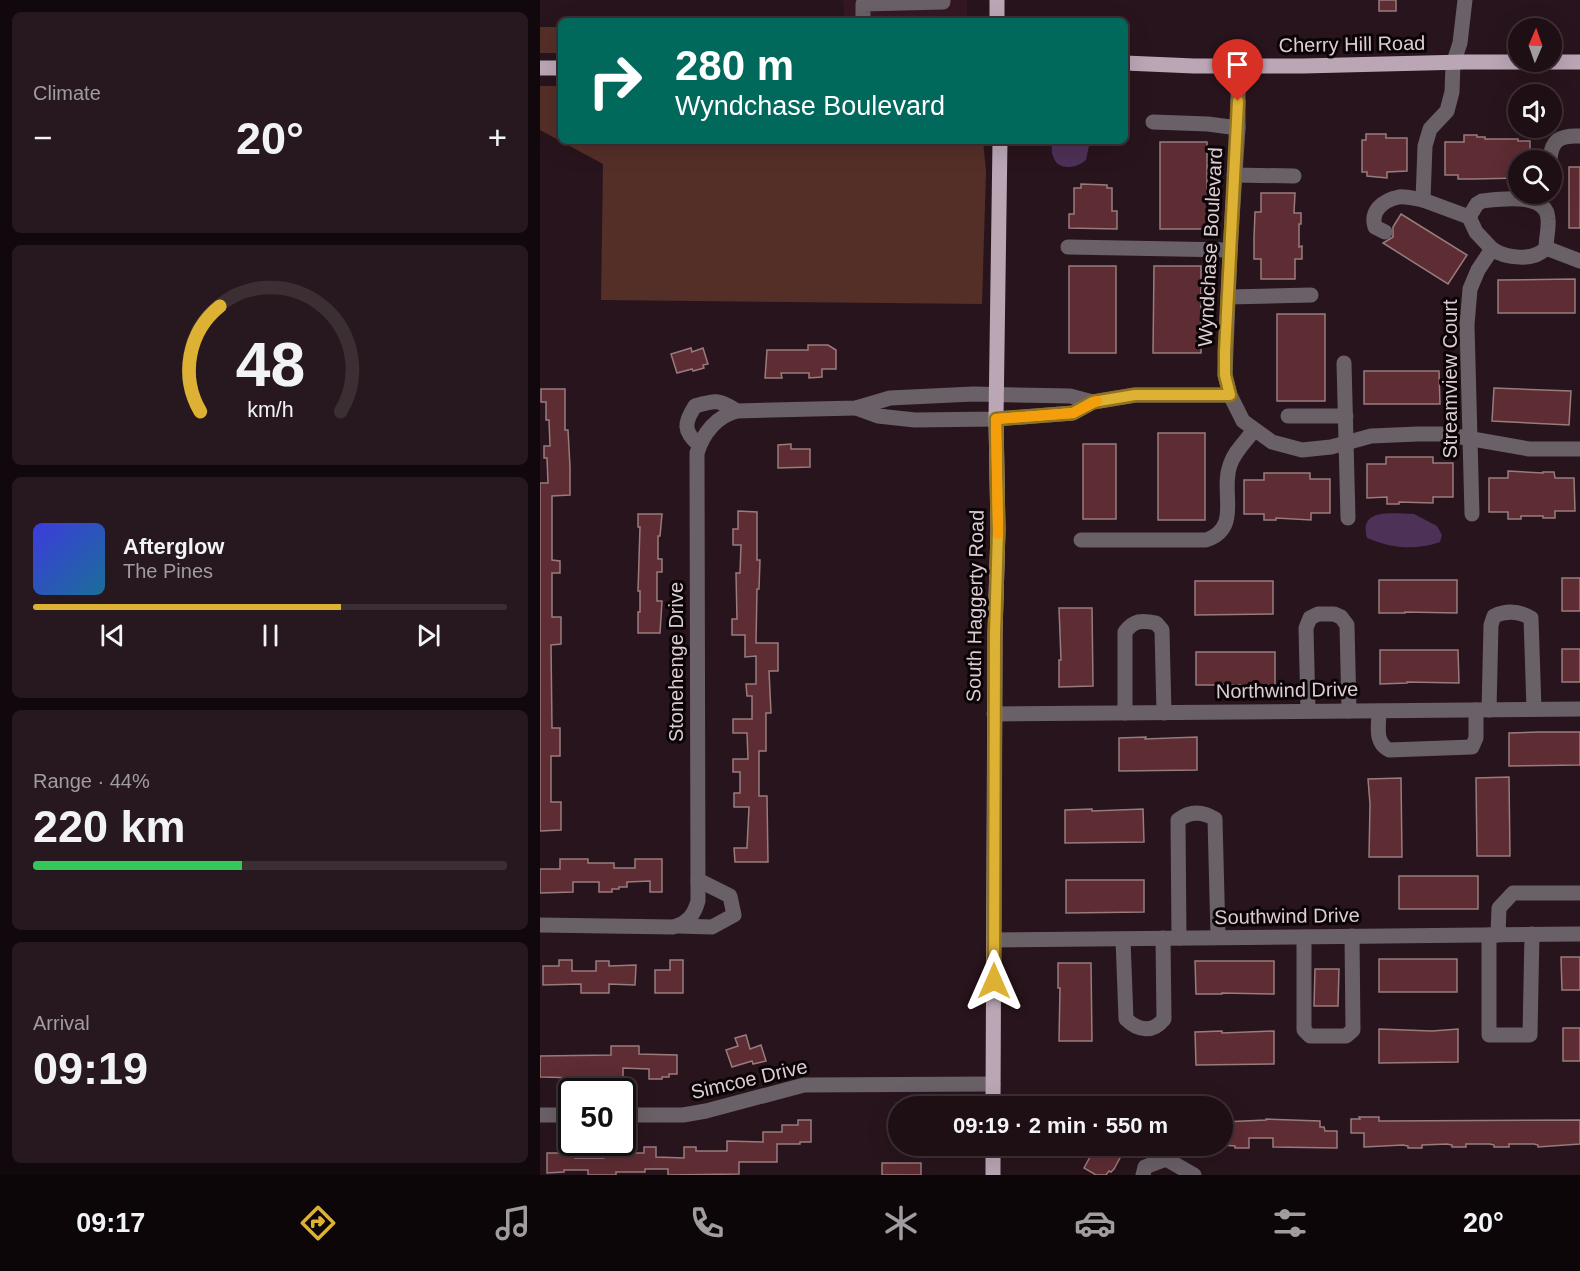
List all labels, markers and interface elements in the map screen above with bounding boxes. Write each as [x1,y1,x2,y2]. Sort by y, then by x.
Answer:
north arrow [1508,18,1562,72]
map controls [1508,18,1562,204]
street label: Cherry Hill Road [1278,32,1426,56]
pin [1212,39,1263,101]
icon: right [576,42,654,120]
text: 280 m [675,42,794,89]
icon: arrive [1221,48,1254,81]
text: Climate [33,82,101,104]
button: sound [1508,84,1562,138]
text: Wyndchase Boulevard [675,91,945,121]
text: 20° [236,113,304,164]
text: − [33,119,52,156]
text: + [488,119,507,156]
street label: Wyndchase Boulevard [1194,147,1226,347]
button: search [1508,150,1562,204]
street label: Streamview Court [1439,299,1461,458]
text: 48 [235,330,305,399]
text: km/h [247,398,293,422]
street label: South Haggerty Road [962,510,988,702]
text: Afterglow [123,534,224,559]
text: The Pines [123,560,213,582]
street label: Stonehenge Drive [665,582,687,742]
icon: previous [96,619,129,652]
icon: pause [254,619,287,652]
icon: next [412,619,445,652]
street label: Northwind Drive [1216,678,1358,702]
text: Range · 44% [33,770,150,792]
text: 220 km [33,801,186,852]
street label: Southwind Drive [1214,904,1360,928]
position arrow [962,949,1026,1013]
text: Arrival [33,1012,90,1034]
text: 09:19 [33,1043,148,1094]
street label: Simcoe Drive [689,1055,809,1103]
speed limit sign: 50 [558,1078,636,1156]
text: 09:19 · 2 min · 550 m [953,1113,1168,1138]
icon: directions [297,1202,339,1244]
icon: music [492,1202,534,1244]
icon: phone [686,1202,728,1244]
icon: climate [880,1202,922,1244]
icon: car [1074,1202,1116,1244]
icon: filters [1269,1202,1311,1244]
text: 09:17 [76,1208,145,1238]
text: 20° [1463,1208,1504,1238]

